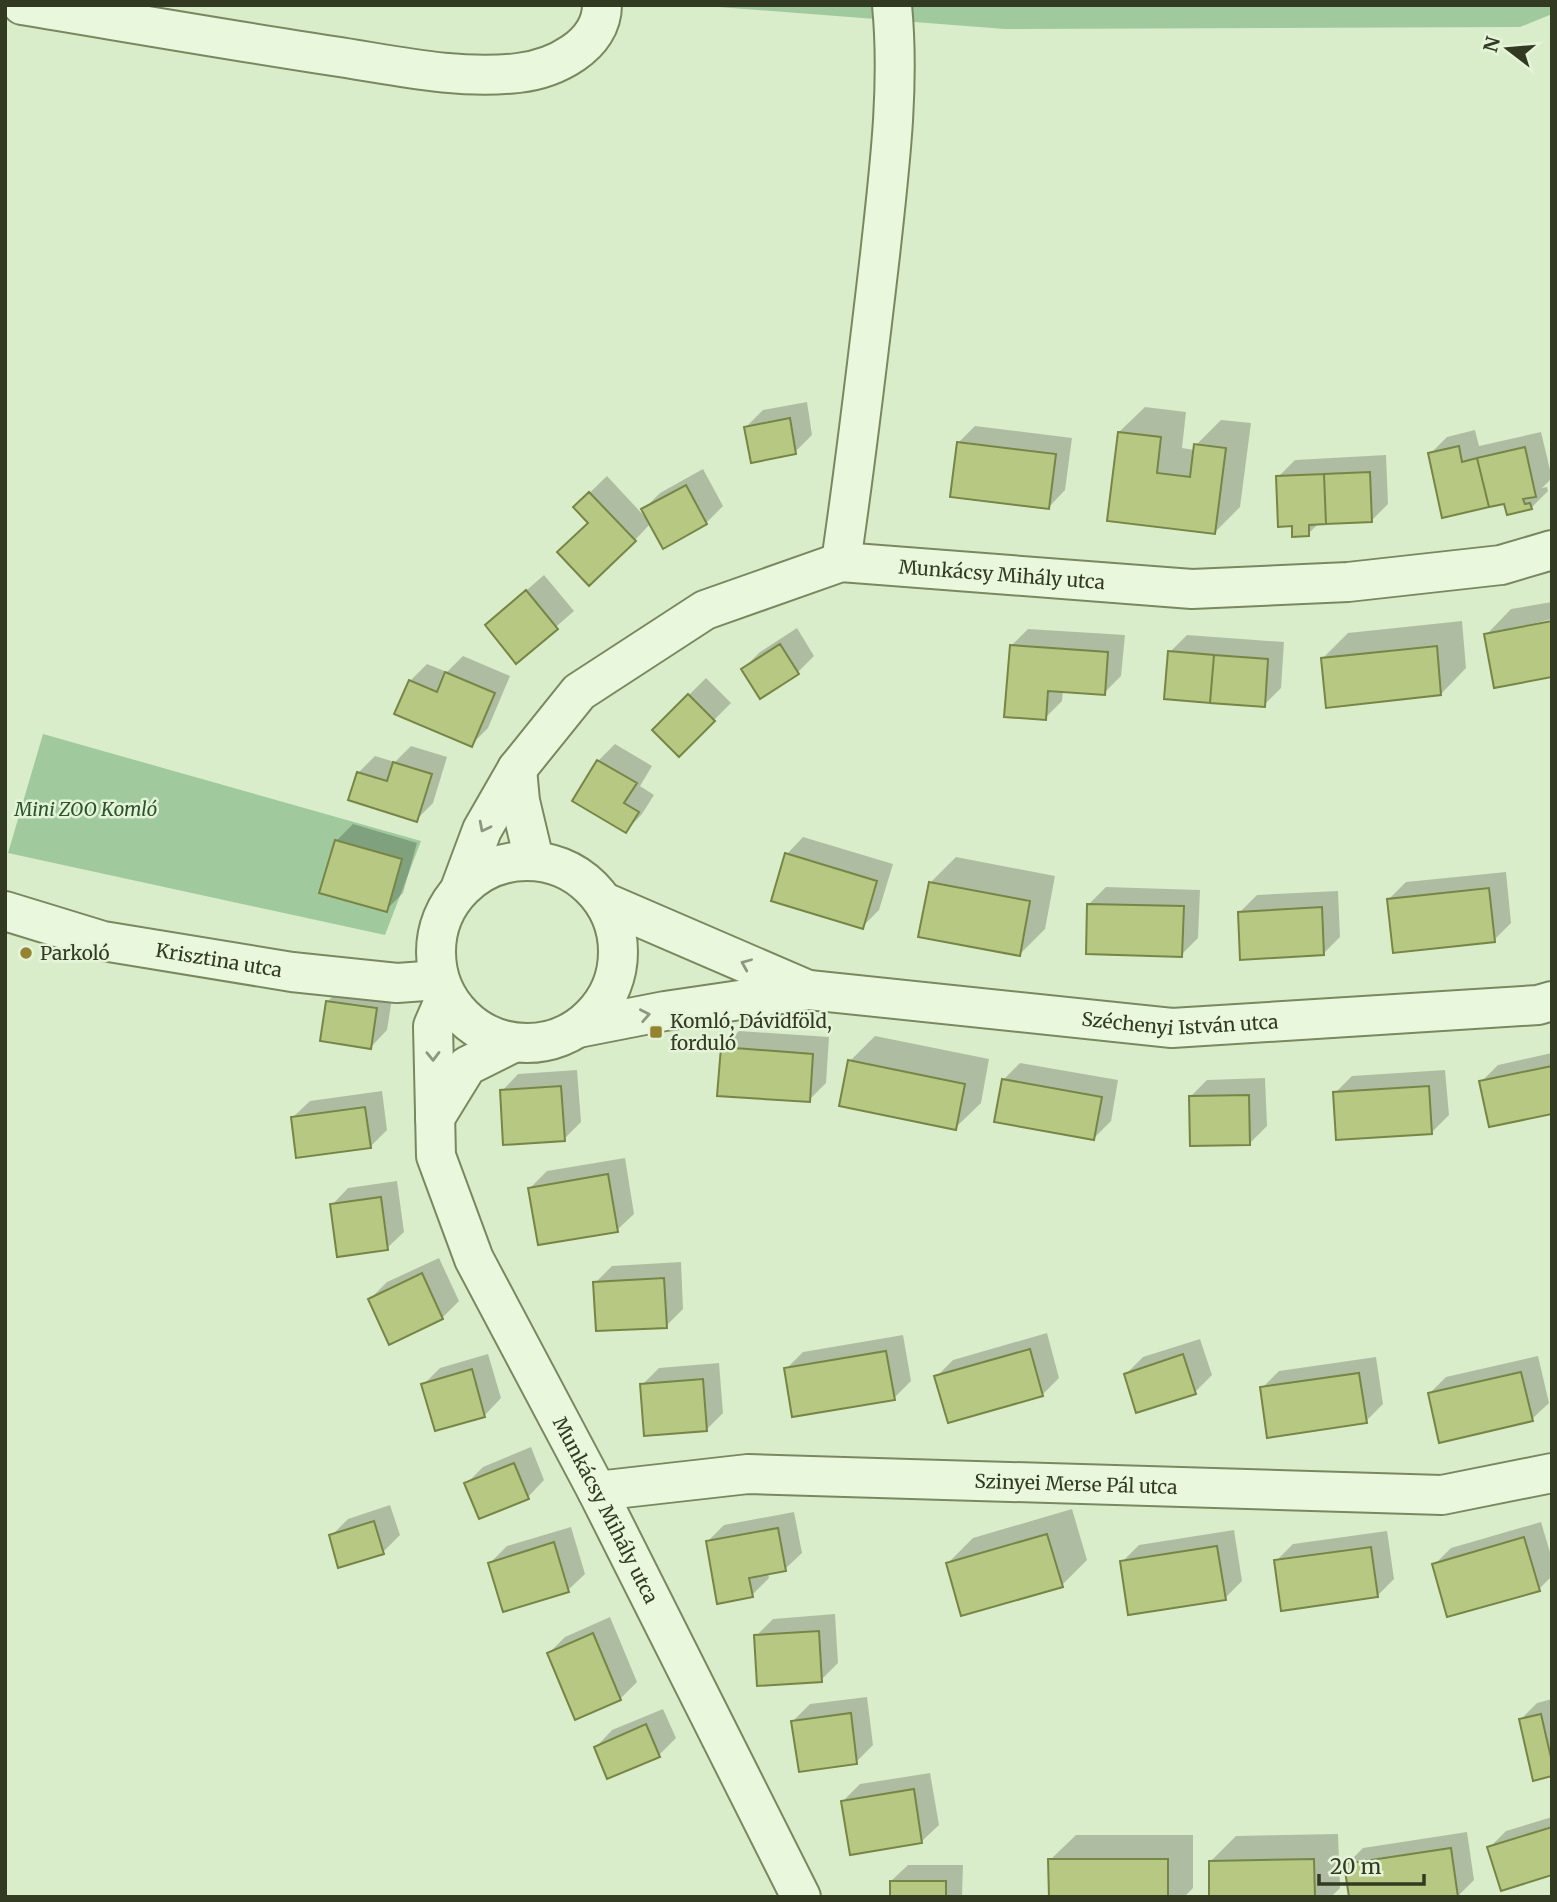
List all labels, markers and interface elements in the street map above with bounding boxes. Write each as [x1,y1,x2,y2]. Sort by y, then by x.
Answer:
north arrow [1473,14,1543,84]
text: N [1478,34,1505,55]
street label: Munkácsy Mihály utca [898,554,1106,594]
park label: Mini ZOO Komló [14,797,158,821]
one-way arrow [478,820,492,832]
street label: Krisztina utca [154,938,284,982]
place label: Parkoló [40,941,110,965]
marker: Parkoló [18,945,34,961]
one-way arrow [740,958,752,972]
street label: Széchenyi István utca [1080,1007,1279,1040]
one-way arrow [639,1008,651,1023]
place label: Komló, Dávidföld, forduló [670,1009,832,1055]
marker: Komló, Dávidföld, forduló [648,1024,664,1040]
one-way arrow [426,1051,441,1062]
street label: Munkácsy Mihály utca [548,1413,664,1607]
street label: Szinyei Merse Pál utca [974,1469,1178,1499]
scale bar [1319,1842,1424,1886]
text: 20 m [1330,1853,1382,1880]

